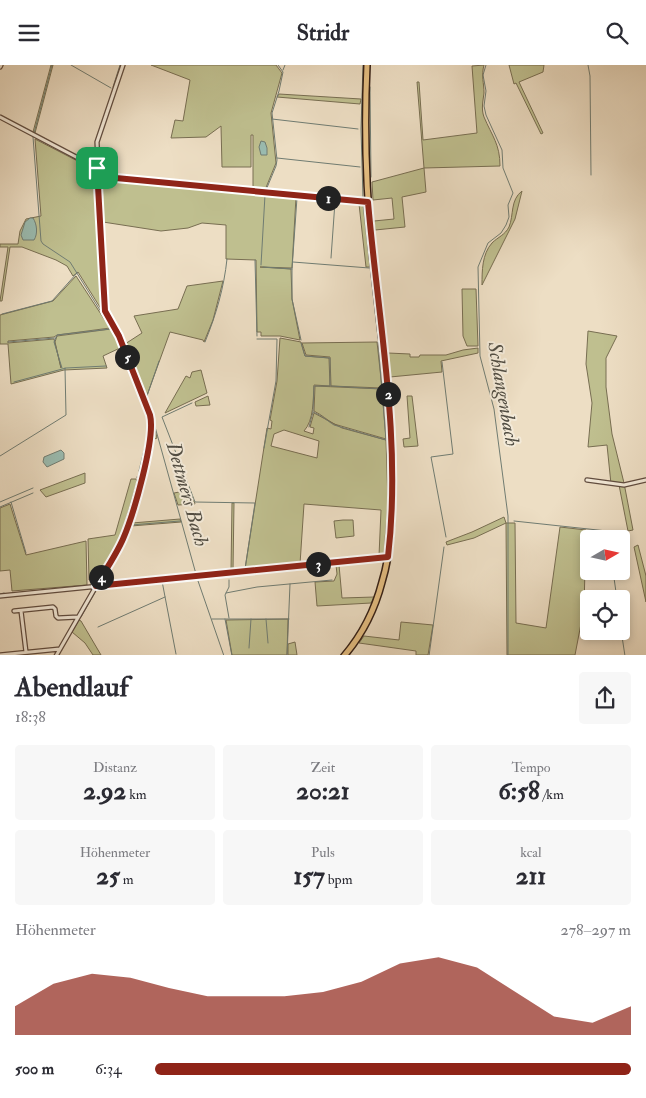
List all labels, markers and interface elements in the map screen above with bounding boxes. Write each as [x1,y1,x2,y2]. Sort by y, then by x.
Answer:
icon: menu [15,19,43,47]
text: Stridr [297,19,349,47]
icon: search [603,19,631,47]
pin [76,147,118,189]
icon: arrive [83,154,111,182]
pin: 1 [316,185,340,211]
text: 1 [326,190,331,207]
water label: Schlangenbach [482,339,525,448]
pin: 5 [114,345,140,369]
text: 5 [124,349,131,366]
pin: 2 [376,381,400,407]
text: 2 [385,386,392,403]
water label: Dettmers Bach [160,438,214,549]
north arrow [580,530,630,580]
map controls [580,530,630,640]
pin: 3 [306,551,330,577]
text: 3 [316,556,321,573]
pin: 4 [88,565,114,589]
text: 4 [98,569,105,586]
button: locate [580,590,630,640]
text: Abendlauf [15,670,129,705]
button: share [579,672,631,724]
text: 18:38 [15,707,46,727]
text: Distanz [93,759,137,776]
text: Zeit [311,759,335,776]
text: Tempo [511,759,551,776]
text: 2.92 [83,776,126,807]
text: 20:21 [296,776,350,807]
text: 6:58 [498,776,540,807]
text: km [126,786,147,803]
text: /km [540,786,564,803]
text: Höhenmeter [80,844,150,861]
text: Puls [311,844,335,861]
text: kcal [520,844,542,861]
text: 25 [96,861,120,892]
text: 157 [293,861,325,892]
text: 211 [516,861,546,892]
text: m [120,871,134,888]
text: bpm [325,871,353,888]
text: Höhenmeter [15,920,96,940]
text: 278–297 m [561,920,631,940]
text: 500 m [15,1059,54,1079]
text: 6:34 [95,1059,122,1079]

